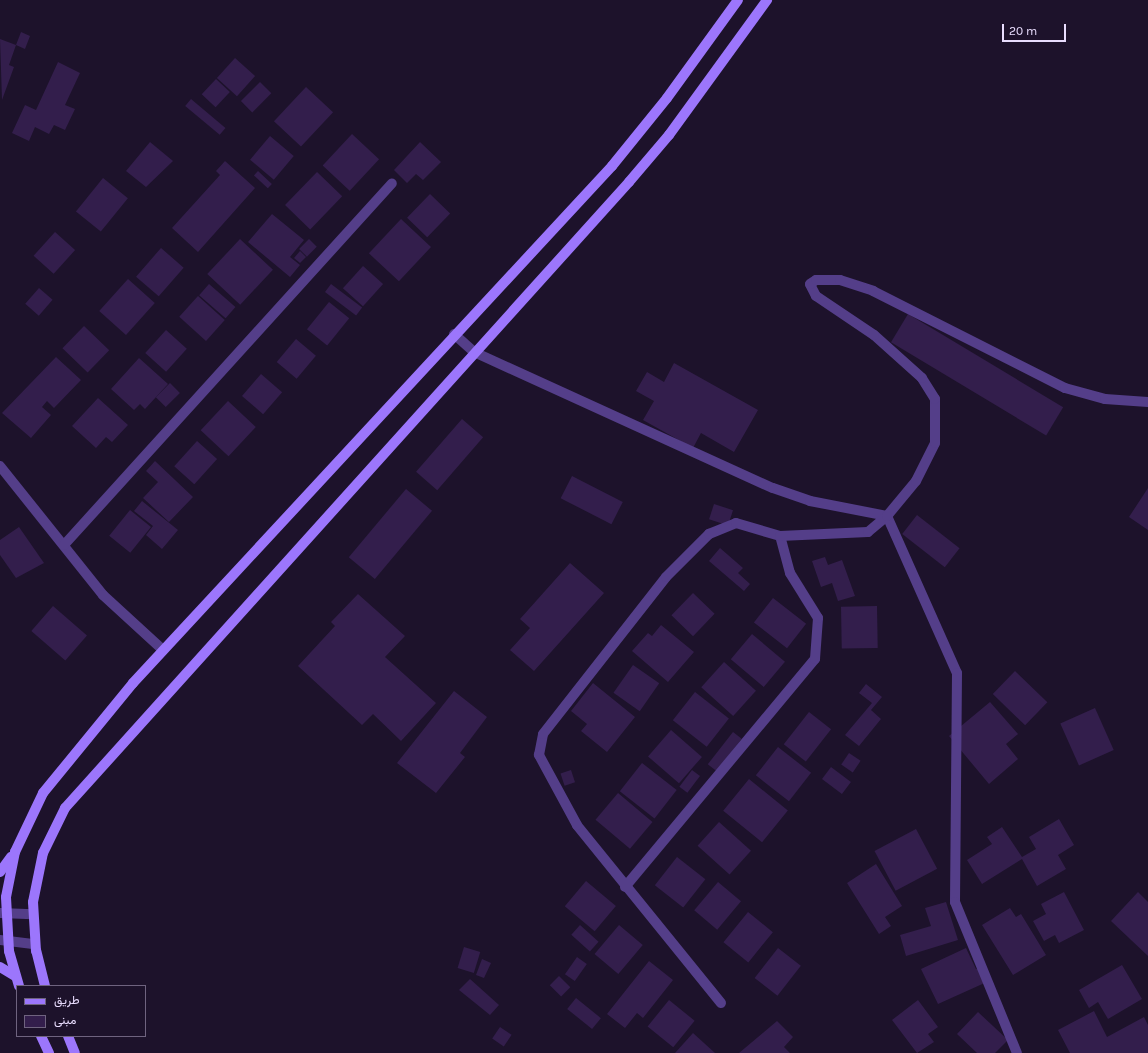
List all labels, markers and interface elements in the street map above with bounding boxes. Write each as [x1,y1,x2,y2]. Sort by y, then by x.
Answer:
scale bar [1004,16,1068,42]
text: 20 m [1009,24,1037,38]
legend [16,985,146,1037]
text: طريق [54,993,79,1007]
text: مبنى [54,1013,76,1027]

